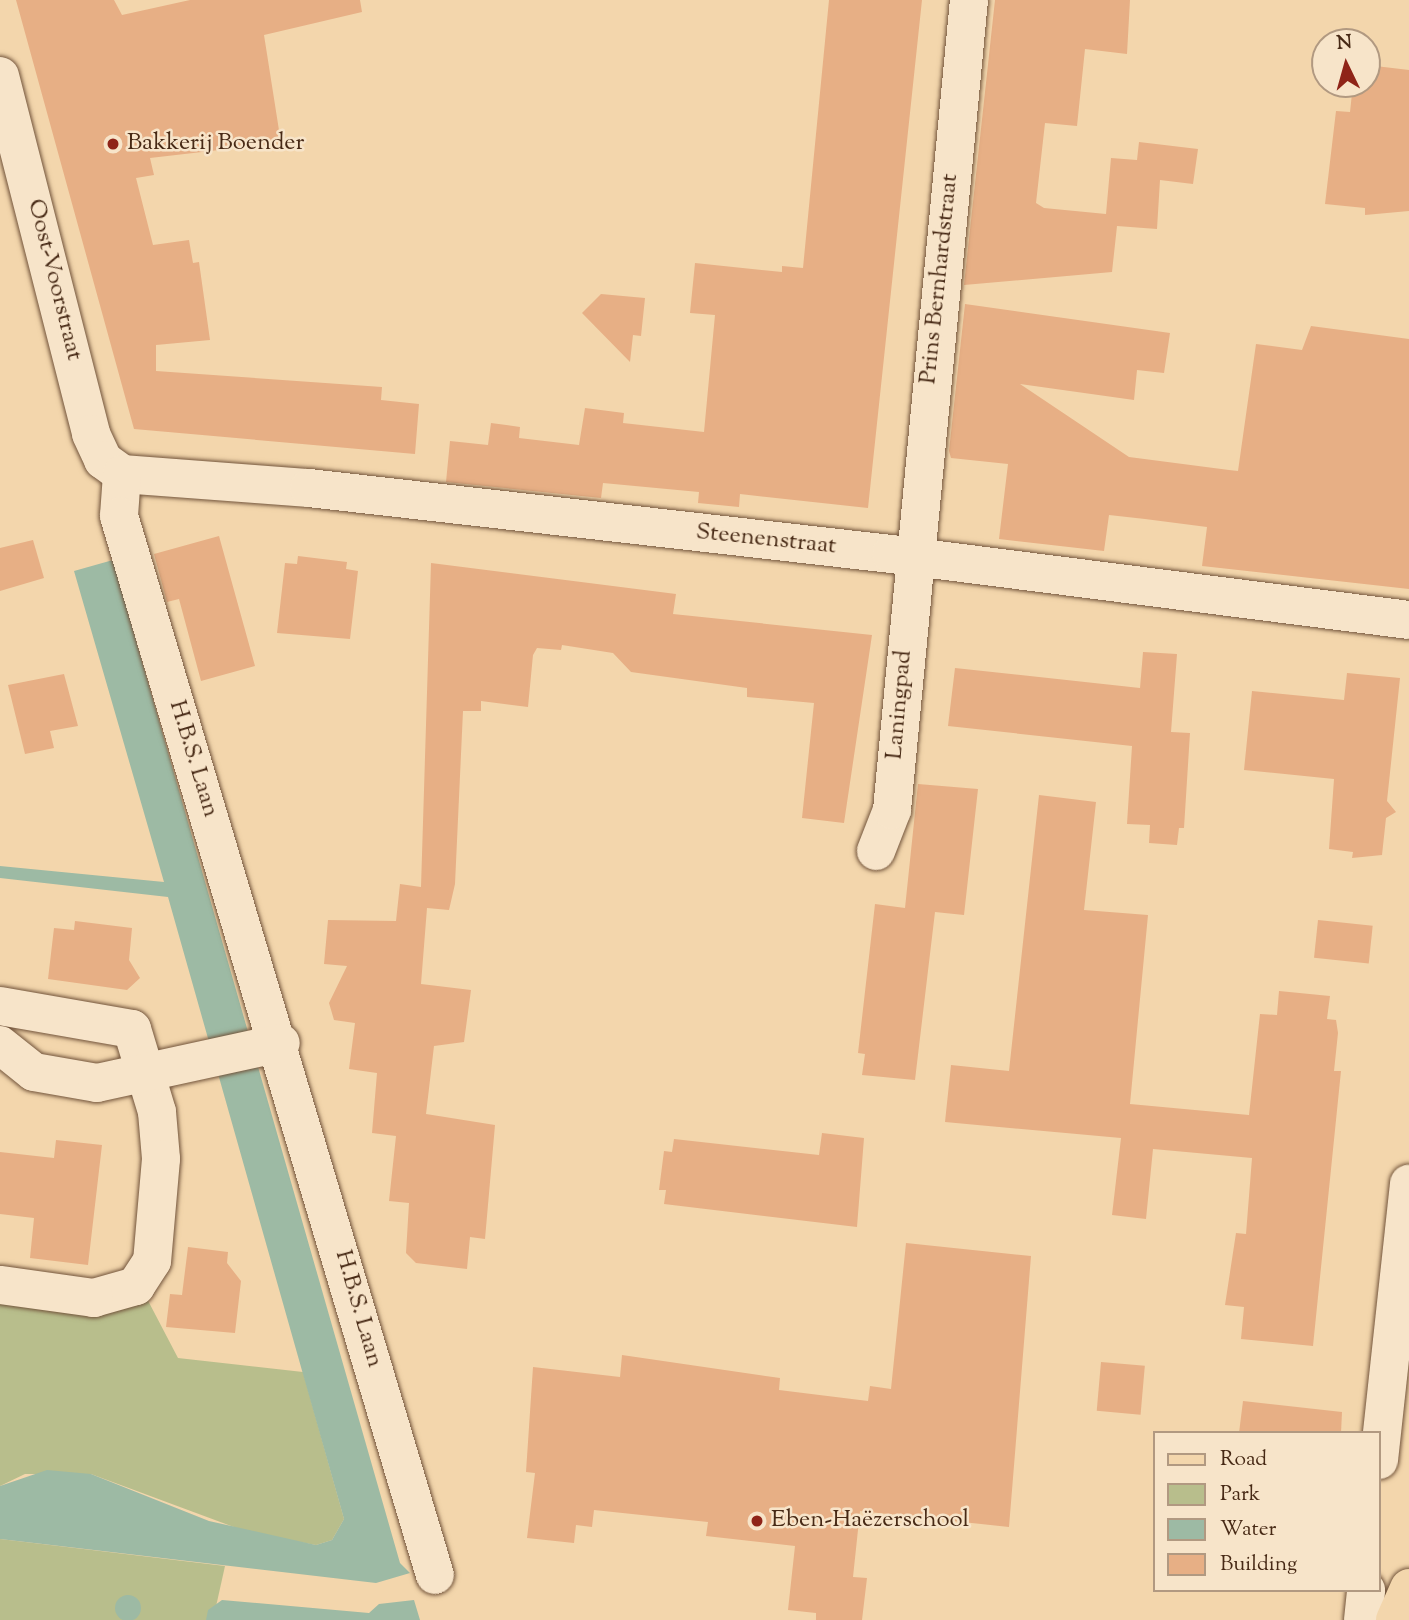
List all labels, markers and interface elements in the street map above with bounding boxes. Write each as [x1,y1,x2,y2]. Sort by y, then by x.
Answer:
north arrow [1311,28,1381,98]
text: N [1336,29,1353,58]
place label: Bakkerij Boender [127,130,305,158]
marker: Bakkerij Boender [105,136,121,152]
street label: Prins Bernhardstraat [915,172,965,386]
street label: Oost-Voorstraat [20,196,88,364]
street label: Steenenstraat [694,518,838,562]
street label: Laningpad [881,649,919,761]
street label: H.B.S. Laan [162,697,224,821]
street label: H.B.S. Laan [328,1247,388,1371]
legend [1154,1431,1381,1592]
text: Road [1220,1445,1267,1475]
text: Park [1220,1480,1260,1510]
place label: Eben-Haëzerschool [771,1507,969,1535]
marker: Eben-Haëzerschool [749,1513,765,1529]
text: Water [1220,1515,1276,1545]
text: Building [1220,1550,1297,1580]

